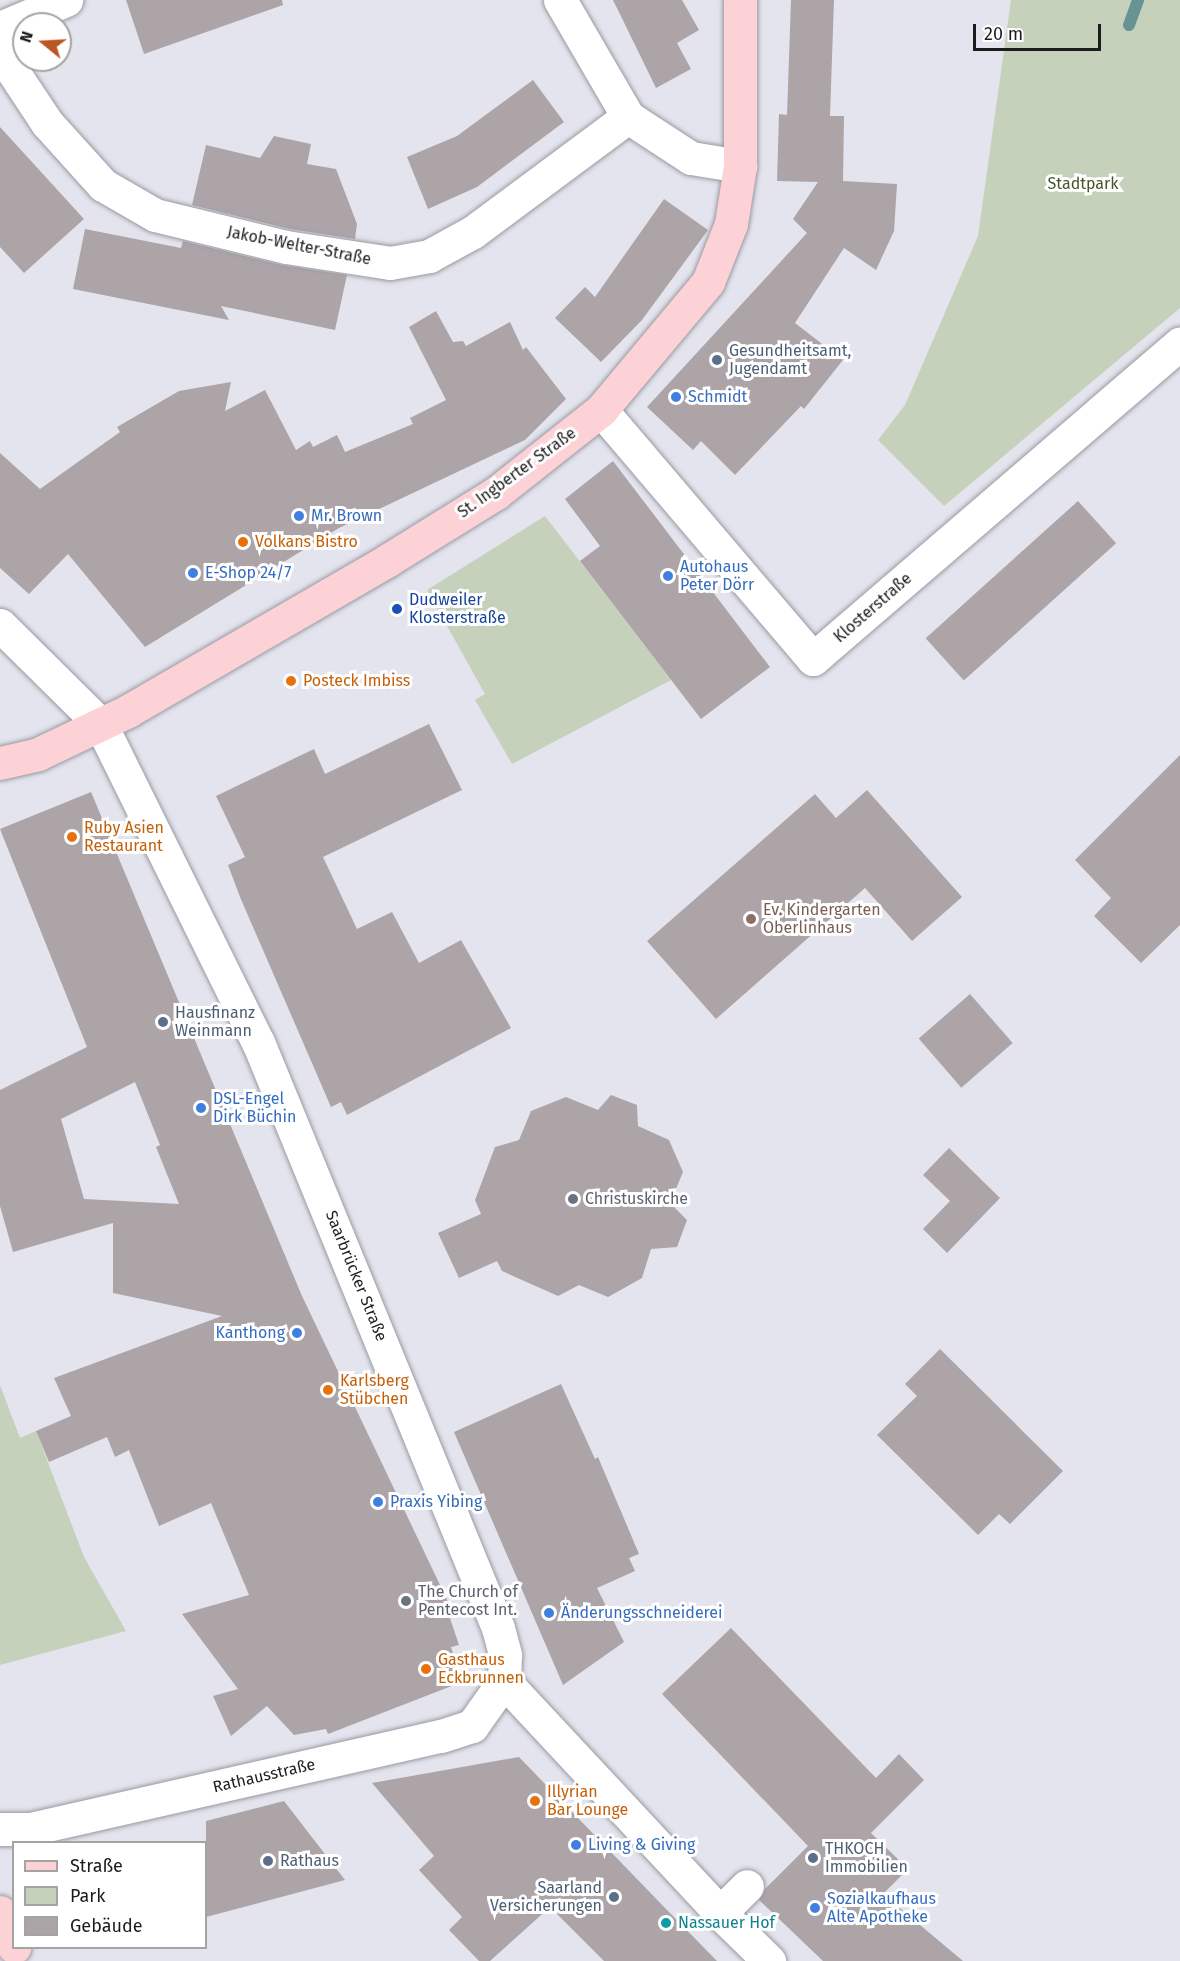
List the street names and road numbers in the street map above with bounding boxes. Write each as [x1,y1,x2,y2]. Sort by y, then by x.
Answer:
street label: Jakob-Welter-Straße [225,223,373,269]
street label: St. Ingberter Straße [454,424,580,522]
street label: Klosterstraße [830,569,916,647]
street label: Saarbrücker Straße [321,1208,391,1344]
street label: Rathausstraße [211,1755,317,1797]

